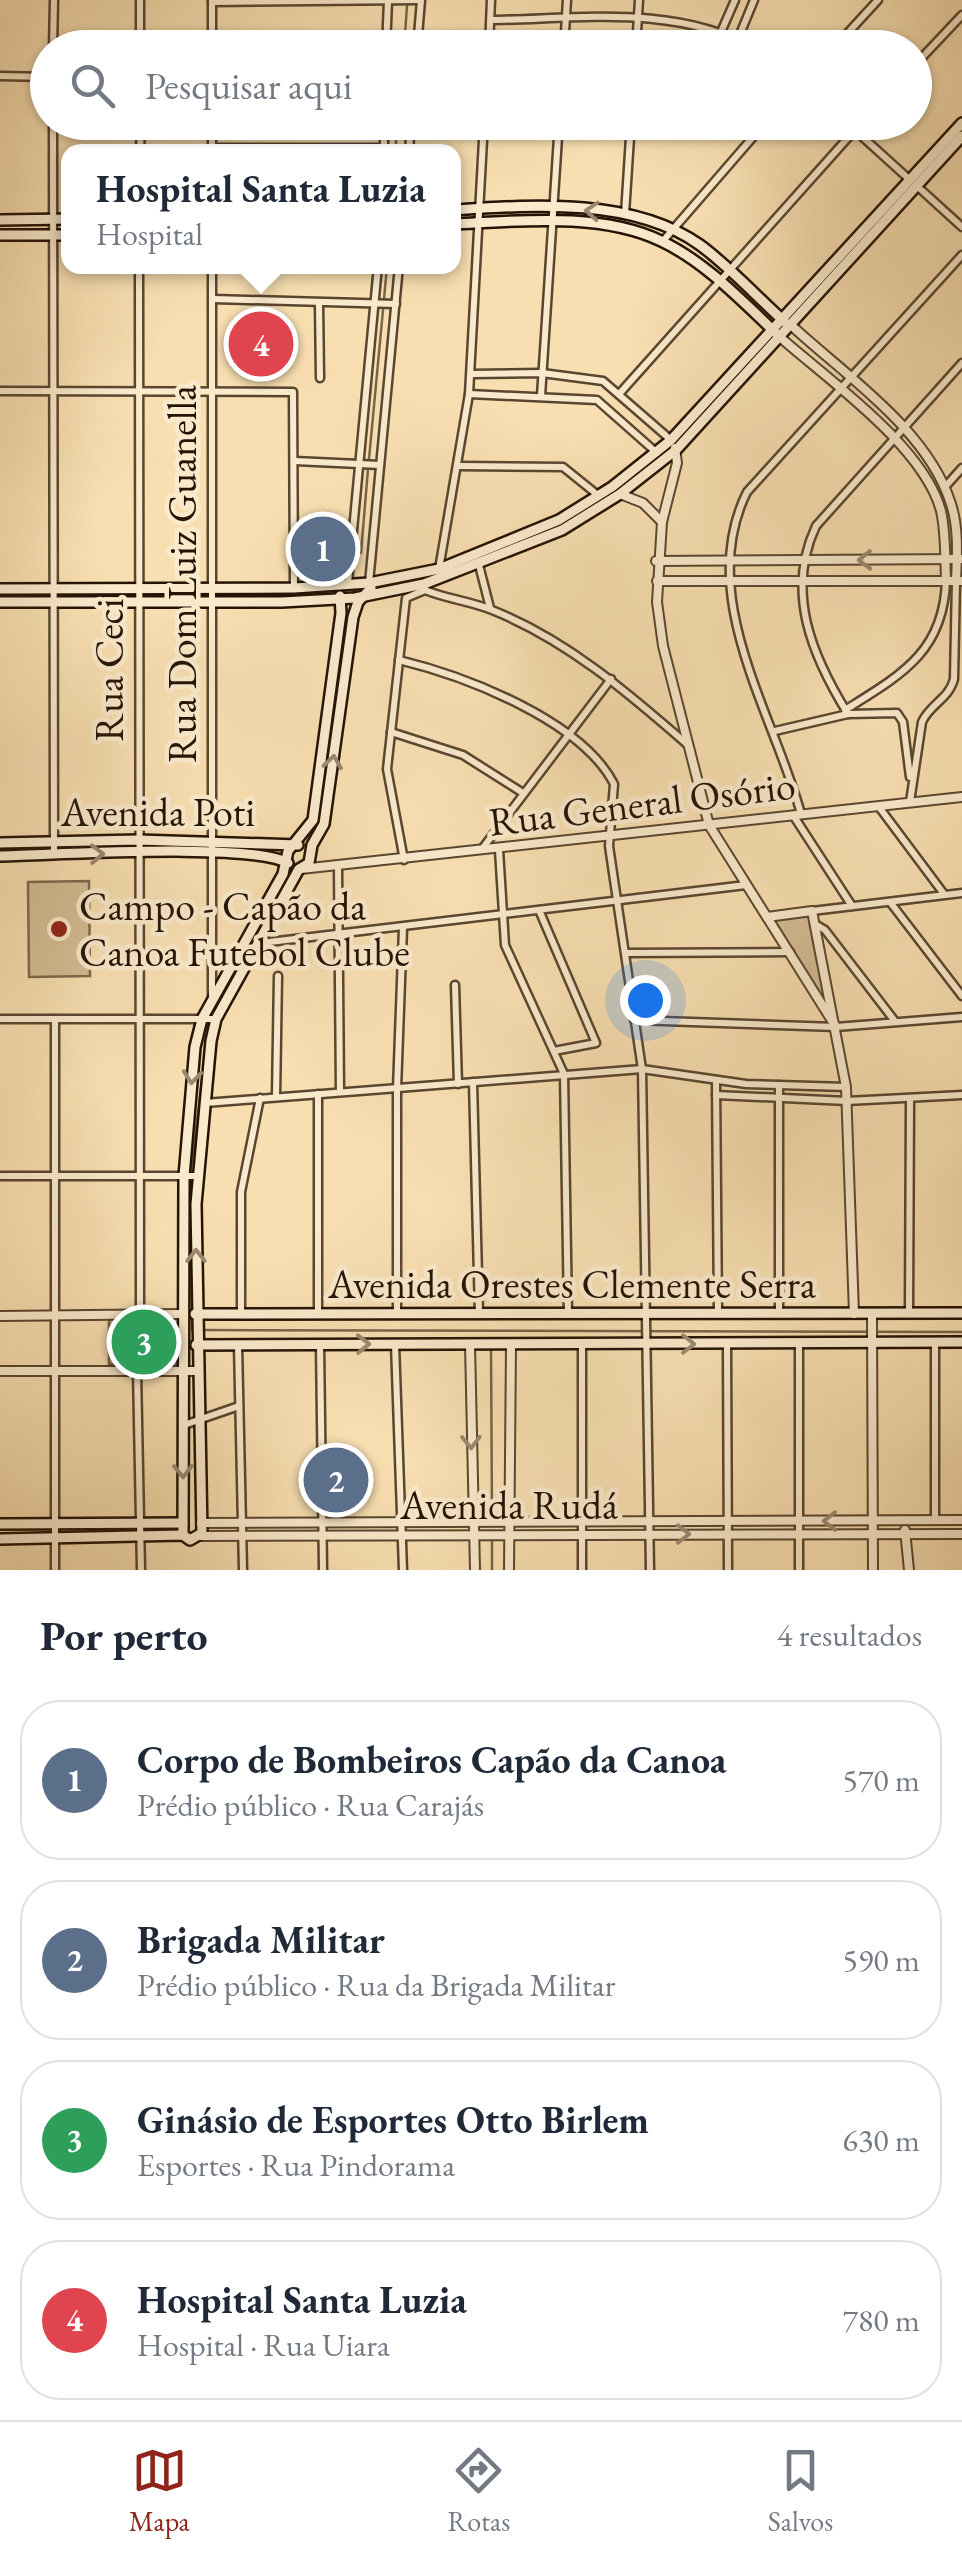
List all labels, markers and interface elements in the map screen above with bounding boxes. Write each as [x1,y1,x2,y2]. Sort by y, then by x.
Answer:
search box [30,30,932,140]
icon: search [65,58,120,113]
text: Pesquisar aqui [145,61,352,110]
popup [61,144,461,274]
text: Hospital Santa Luzia [96,164,426,213]
one-way arrow [583,201,599,223]
text: Hospital [96,213,203,255]
pin: 4 [228,306,294,382]
street label: Rua Dom Luiz Guanella [156,385,208,763]
pin: 1 [290,512,356,586]
one-way arrow [856,549,872,570]
street label: Rua Ceci [83,598,135,742]
one-way arrow [321,753,342,770]
street label: Rua General Osório [486,758,798,848]
street label: Avenida Poti [60,786,255,838]
one-way arrow [90,843,106,864]
place label: Campo - Capão da Canoa Futebol Clube [79,880,410,978]
marker: Campo - Capão da Canoa Futebol Clube [48,918,70,940]
your location [620,975,671,1026]
one-way arrow [182,1069,203,1085]
one-way arrow [185,1247,207,1262]
street label: Avenida Orestes Clemente Serra [327,1258,816,1310]
pin: 3 [112,1304,176,1380]
one-way arrow [682,1333,697,1355]
one-way arrow [356,1334,372,1355]
one-way arrow [461,1434,482,1450]
pin: 2 [304,1442,368,1518]
one-way arrow [173,1464,194,1480]
street label: Avenida Rudá [399,1479,618,1531]
one-way arrow [821,1510,836,1532]
one-way arrow [676,1523,691,1545]
text: Por perto [40,1608,208,1663]
text: 4 resultados [777,1614,922,1656]
text: Corpo de Bombeiros Capão da Canoa [137,1735,727,1784]
text: 1 [66,1759,83,1801]
text: 570 m [843,1759,920,1801]
text: Prédio público · Rua Carajás [137,1784,484,1826]
text: Brigada Militar [137,1915,385,1964]
text: 2 [66,1939,83,1981]
text: 590 m [843,1939,920,1981]
text: Prédio público · Rua da Brigada Militar [137,1964,615,2006]
text: Ginásio de Esportes Otto Birlem [137,2095,649,2144]
text: 3 [66,2119,83,2161]
text: 630 m [843,2119,920,2161]
text: Esportes · Rua Pindorama [137,2144,455,2186]
text: Hospital Santa Luzia [137,2275,467,2324]
text: 4 [66,2299,83,2341]
text: 780 m [843,2299,920,2341]
text: Hospital · Rua Uiara [137,2324,390,2366]
tab: Mapa [129,2443,190,2539]
tab: Rotas [447,2443,510,2539]
tab: Salvos [768,2443,833,2539]

